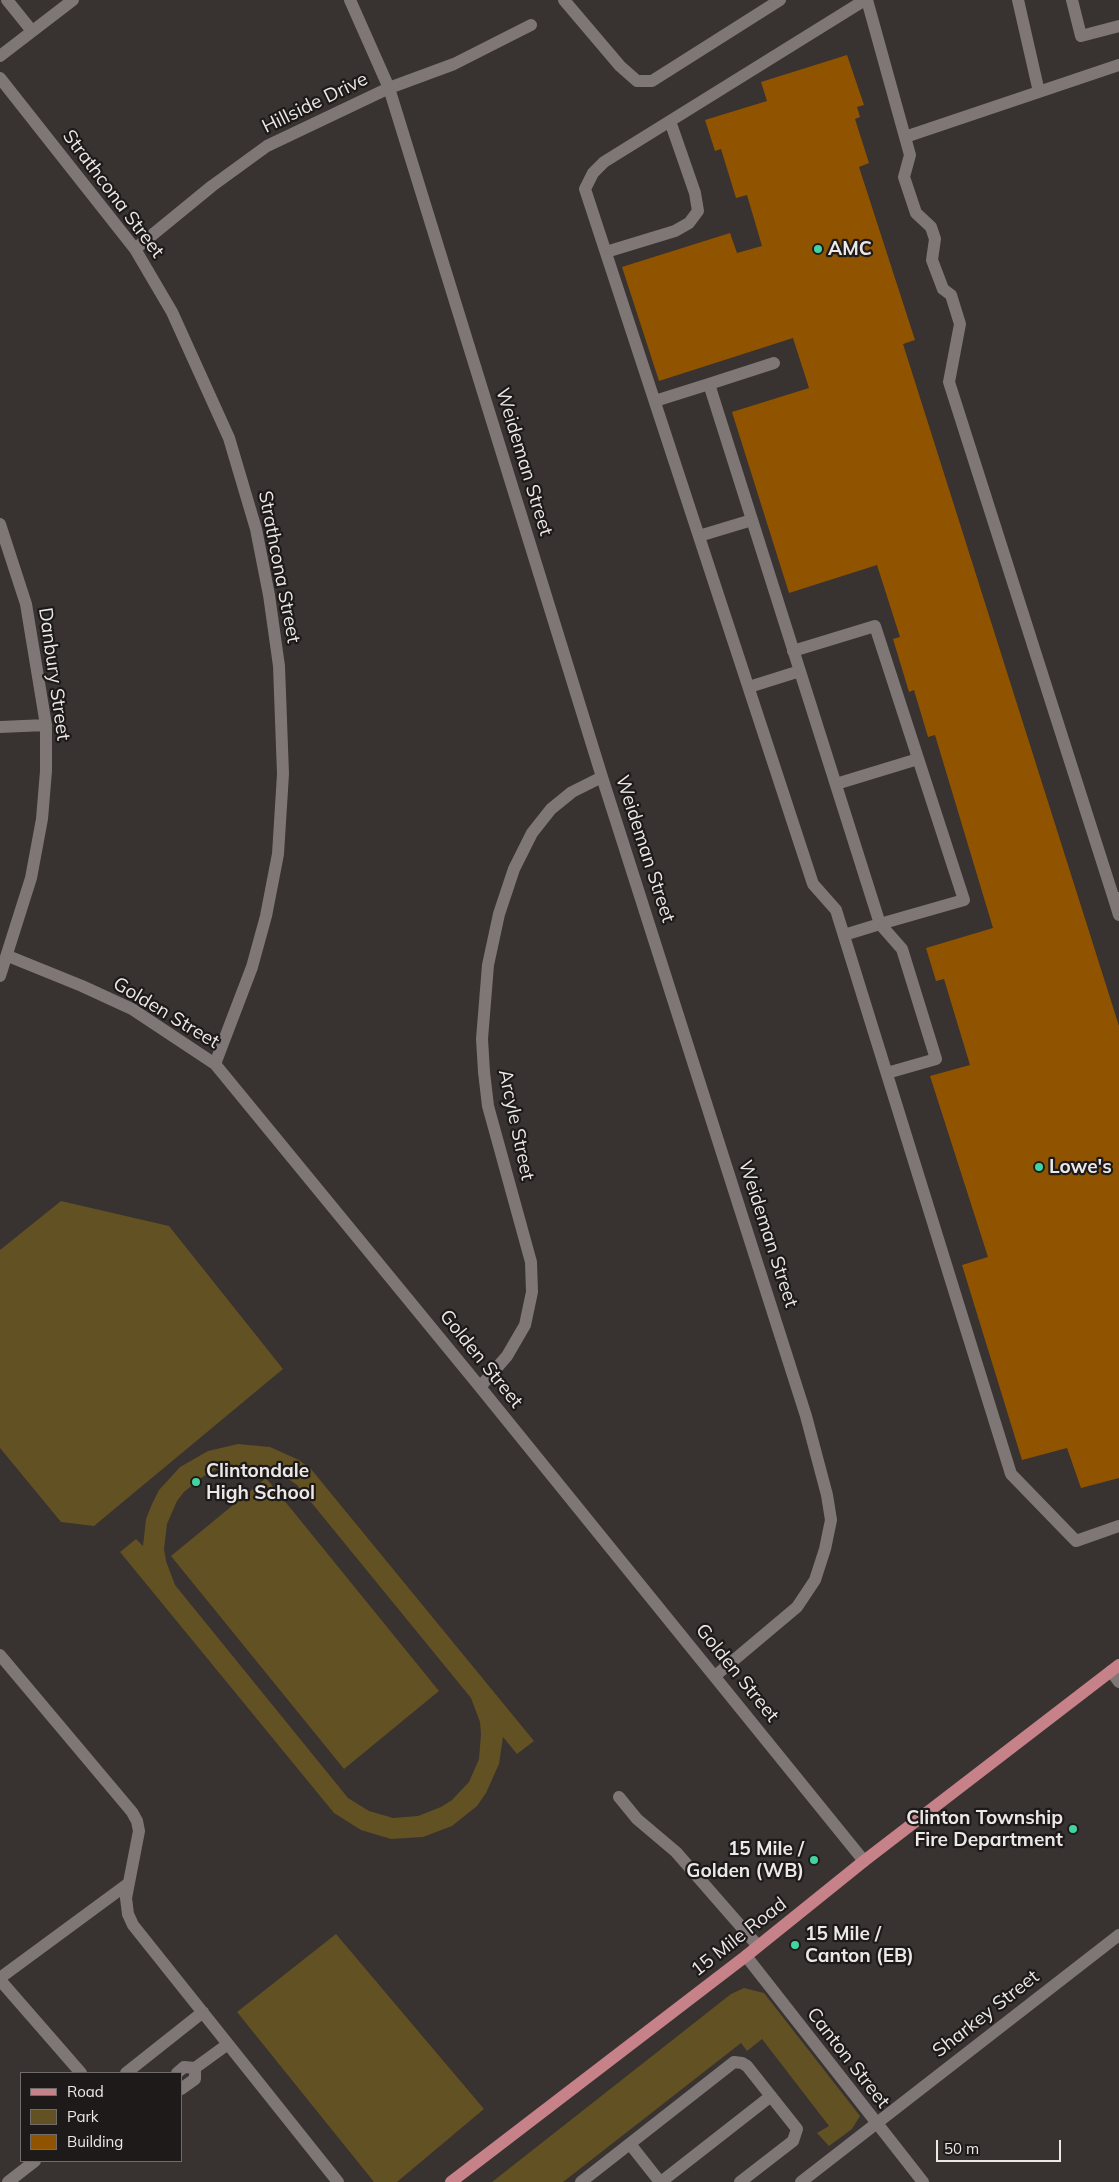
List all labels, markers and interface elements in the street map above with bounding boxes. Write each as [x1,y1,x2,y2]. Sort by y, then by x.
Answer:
street label: Hillside Drive [258,68,372,138]
street label: Strathcona Street [57,125,169,263]
place label: AMC [828,238,872,260]
marker: AMC [812,243,824,255]
street label: Weideman Street [491,385,557,539]
street label: Strathcona Street [253,489,305,645]
street label: Danbury Street [33,606,75,742]
street label: Weideman Street [610,773,680,925]
street label: Golden Street [109,972,223,1054]
street label: Arcyle Street [493,1068,539,1182]
place label: Lowe's [1049,1156,1112,1178]
street label: Weideman Street [733,1158,803,1310]
marker: Lowe's [1033,1161,1045,1173]
street label: Golden Street [434,1305,528,1413]
place label: Clintondale High School [206,1460,315,1504]
marker: Clintondale High School [190,1476,202,1488]
street label: Golden Street [690,1619,784,1727]
place label: Clinton Township Fire Department [906,1807,1063,1851]
marker: Clinton Township Fire Department [1067,1823,1079,1835]
place label: 15 Mile / Golden (WB) [686,1838,804,1882]
marker: 15 Mile / Golden (WB) [808,1854,820,1866]
street label: 15 Mile Road [687,1893,791,1981]
place label: 15 Mile / Canton (EB) [805,1923,914,1967]
marker: 15 Mile / Canton (EB) [789,1939,801,1951]
street label: Sharkey Street [928,1965,1044,2063]
street label: Canton Street [802,2003,894,2113]
legend [20,2072,182,2162]
text: Road [67,2082,104,2101]
text: Park [67,2107,99,2126]
scale bar [939,2130,1064,2162]
text: Building [67,2132,123,2151]
text: 50 m [944,2139,979,2158]

